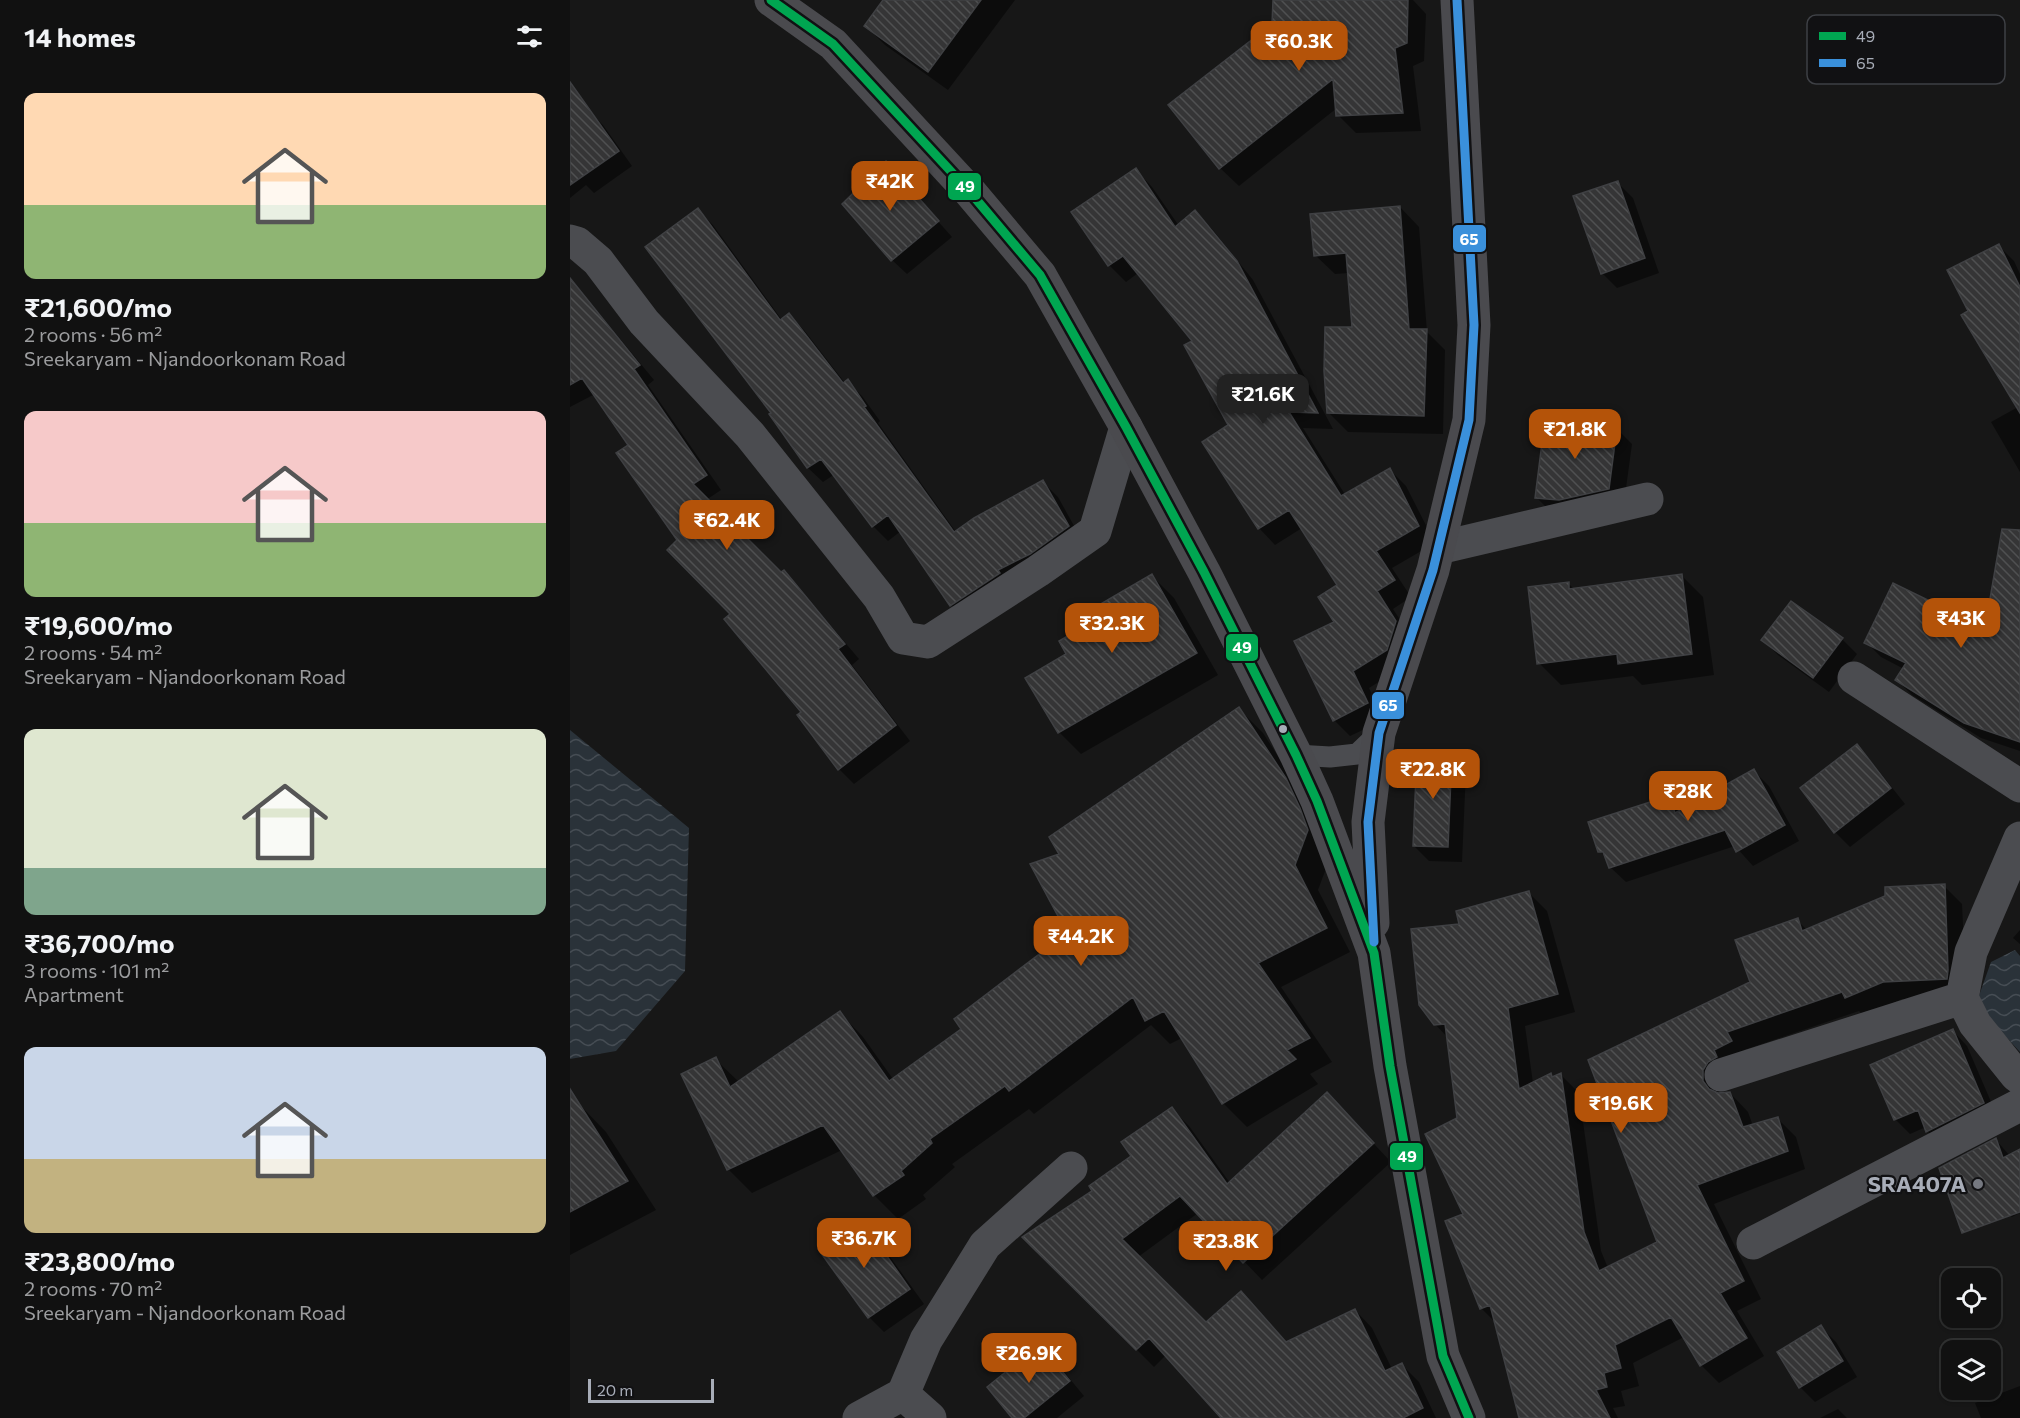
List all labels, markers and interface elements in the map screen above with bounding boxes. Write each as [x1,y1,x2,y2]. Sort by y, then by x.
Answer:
legend [1807,15,2005,84]
icon: filters [513,20,546,53]
text: 14 homes [24,21,136,52]
pin: ₹60.3K [1250,21,1348,72]
text: 49 [1856,26,1875,45]
text: ₹60.3K [1265,28,1333,52]
text: 65 [1856,53,1875,72]
icon: home [231,132,339,240]
pin: ₹42K [854,161,926,212]
text: ₹42K [865,168,915,192]
line badge: 49 [947,172,982,201]
text: 49 [955,176,975,195]
line badge: 65 [1452,224,1487,253]
text: 65 [1459,229,1479,248]
text: ₹21,600/mo [24,291,172,322]
text: 2 rooms · 56 m² [24,322,162,346]
text: Sreekaryam - Njandoorkonam Road [24,346,346,370]
pin: ₹21.6K [1214,374,1312,425]
text: ₹21.6K [1231,381,1295,405]
pin: ₹21.8K [1526,409,1624,460]
text: ₹21.8K [1543,416,1607,440]
icon: home [231,450,339,558]
pin: ₹62.4K [678,500,776,551]
text: ₹62.4K [693,507,761,531]
pin: ₹43K [1925,598,1997,649]
pin: ₹32.3K [1063,603,1161,654]
text: ₹43K [1936,605,1986,629]
text: ₹19,600/mo [24,609,173,640]
text: ₹32.3K [1079,610,1145,634]
line badge: 49 [1225,633,1259,662]
text: 49 [1232,637,1252,656]
text: 2 rooms · 54 m² [24,640,162,664]
text: Sreekaryam - Njandoorkonam Road [24,664,346,688]
line badge: 65 [1371,691,1405,720]
text: 65 [1378,695,1398,714]
unlabelled marker [1277,723,1289,735]
pin: ₹22.8K [1384,749,1482,800]
text: ₹22.8K [1400,756,1466,780]
icon: home [231,768,339,876]
pin: ₹28K [1652,771,1724,822]
text: ₹28K [1663,778,1713,802]
pin: ₹44.2K [1032,916,1130,967]
text: ₹44.2K [1048,923,1114,947]
text: ₹36,700/mo [24,927,174,958]
text: 3 rooms · 101 m² [24,958,169,982]
text: Apartment [24,982,124,1006]
pin: ₹19.6K [1572,1083,1670,1134]
icon: home [231,1086,339,1194]
text: ₹19.6K [1589,1090,1653,1114]
line badge: 49 [1389,1142,1424,1171]
text: 49 [1397,1146,1417,1165]
place label: SRA407A [1868,1170,1966,1197]
marker: SRA407A [1971,1177,1985,1191]
pin: ₹36.7K [815,1218,913,1269]
pin: ₹23.8K [1177,1221,1275,1272]
text: ₹36.7K [831,1225,897,1249]
text: ₹23.8K [1193,1228,1259,1252]
text: ₹23,800/mo [24,1245,175,1276]
map controls [1941,1268,2001,1400]
button: locate [1941,1268,2001,1328]
text: 2 rooms · 70 m² [24,1276,162,1300]
text: Sreekaryam - Njandoorkonam Road [24,1300,346,1324]
pin: ₹26.9K [980,1333,1078,1384]
text: ₹26.9K [995,1340,1063,1364]
button: layers [1941,1340,2001,1400]
scale bar [588,1376,714,1404]
text: 20 m [597,1380,633,1399]

